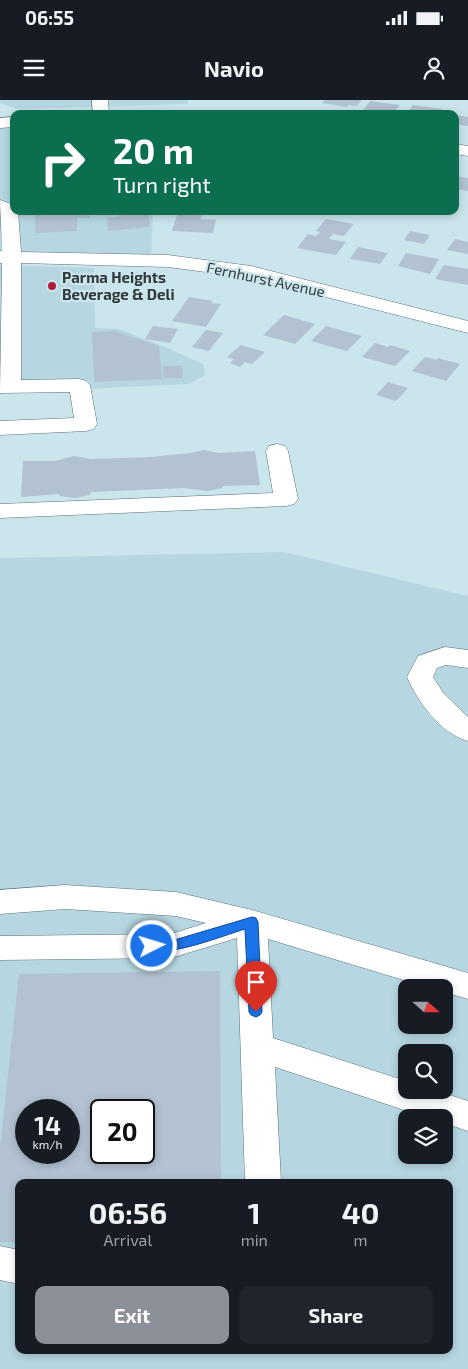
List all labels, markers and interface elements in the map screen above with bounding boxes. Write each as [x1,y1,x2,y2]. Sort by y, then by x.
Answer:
text: 06:55 [25,6,74,29]
icon: menu [20,54,48,82]
icon: person [420,54,448,82]
text: Navio [204,55,264,81]
text: 20 m [113,129,194,171]
icon: right [30,130,95,195]
text: Turn right [113,171,211,197]
street label: Fernhurst Avenue [205,258,327,300]
place label: Parma Heights Beverage & Deli [62,268,175,303]
marker: Parma Heights Beverage & Deli [46,280,58,292]
position arrow [125,919,177,971]
pin [235,961,277,1012]
icon: arrive [242,968,270,996]
north arrow [398,979,452,1034]
map controls [398,979,453,1164]
button: search [398,1044,453,1099]
speed limit sign: 20 [90,1099,155,1164]
button: layers [398,1109,453,1164]
text: 14 [34,1110,61,1140]
text: km/h [33,1137,62,1151]
text: 06:56 [89,1194,167,1230]
text: 1 [248,1194,261,1230]
text: 40 [341,1194,379,1230]
text: Arrival [103,1230,152,1249]
text: min [241,1230,268,1249]
text: m [353,1230,367,1249]
button: Exit [35,1286,229,1344]
button: Share [239,1286,433,1344]

